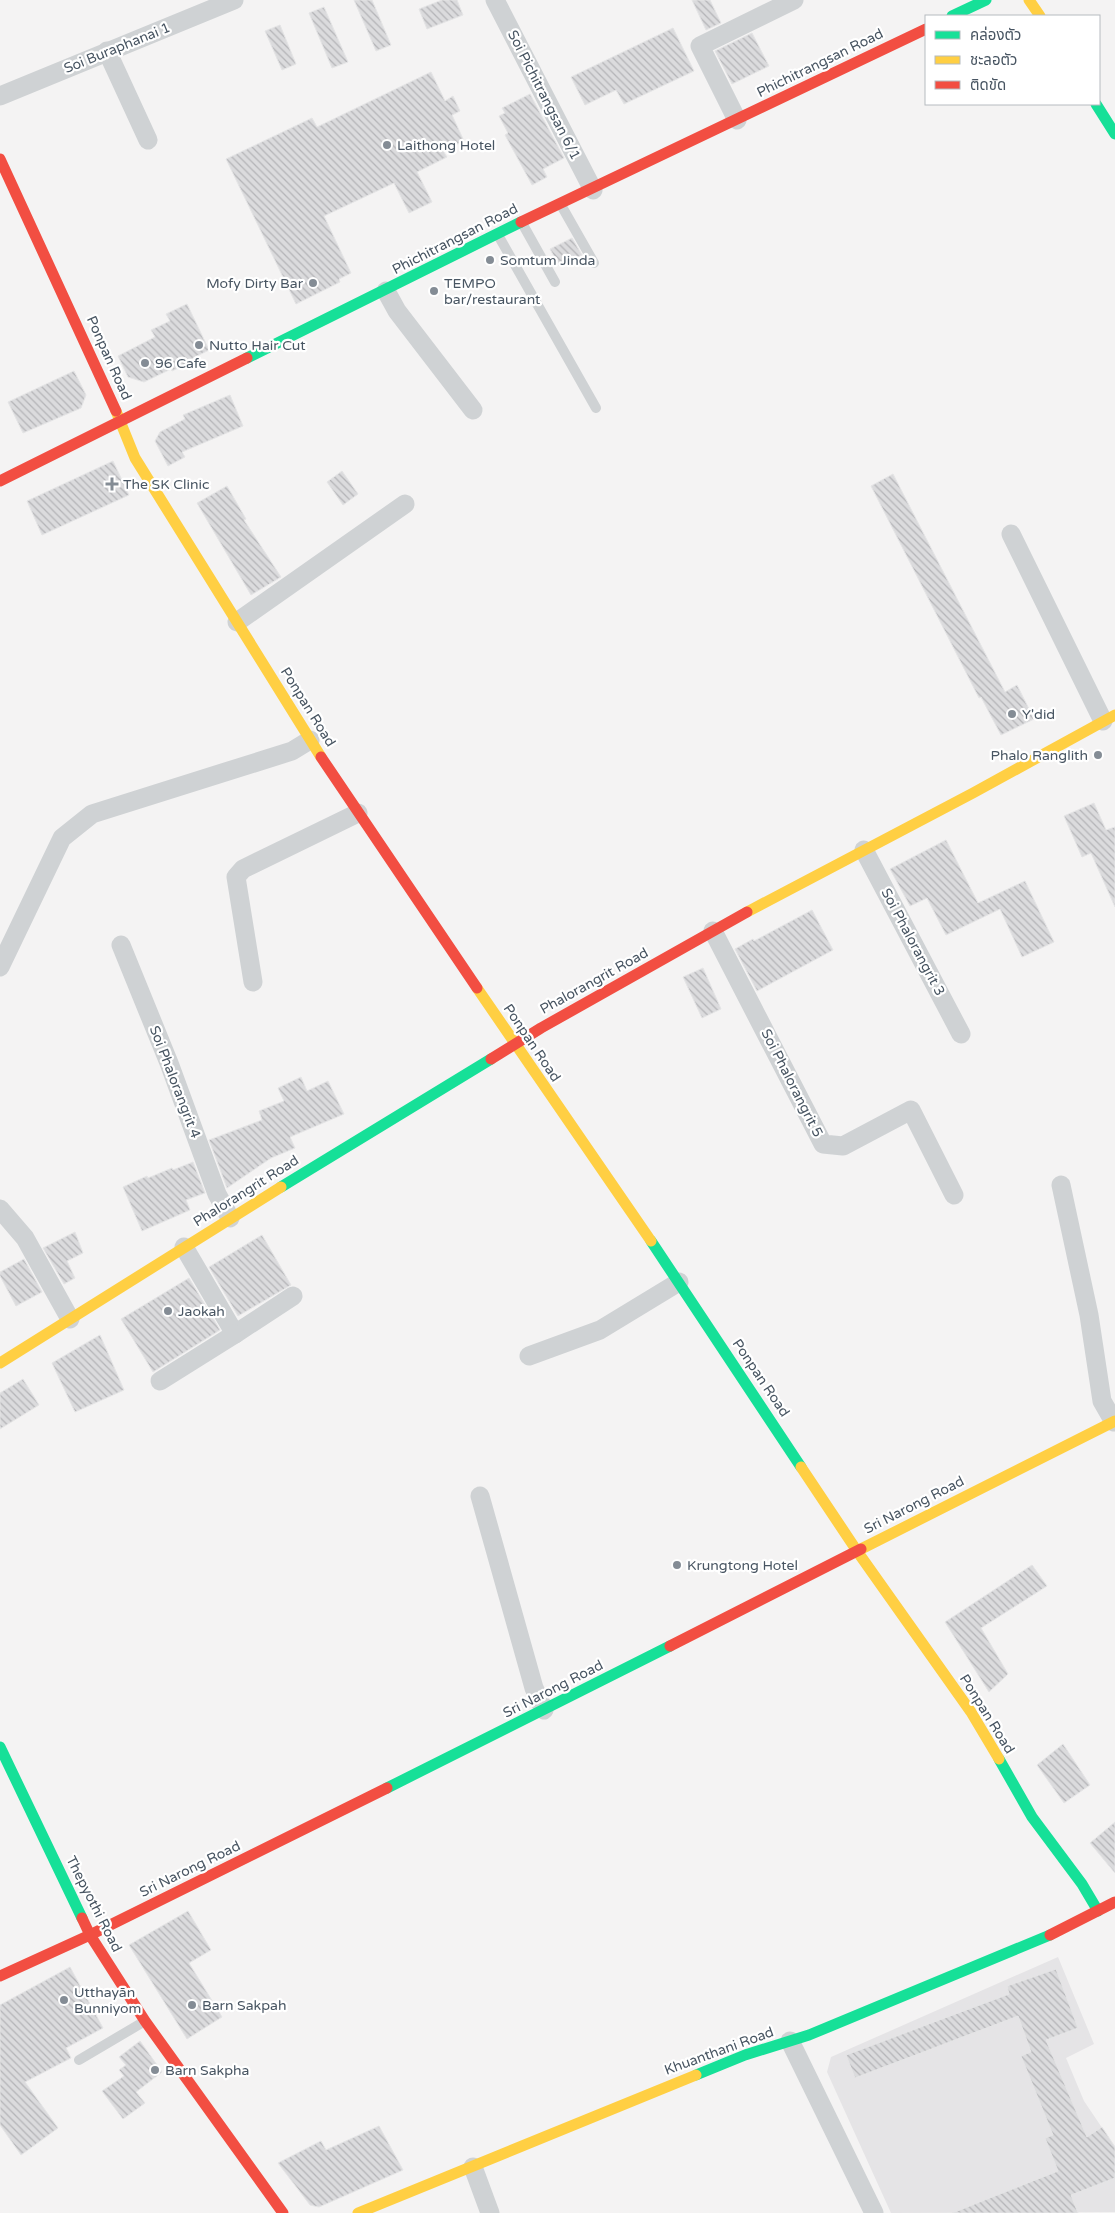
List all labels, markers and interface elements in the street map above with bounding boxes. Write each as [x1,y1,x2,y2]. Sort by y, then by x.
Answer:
legend [925,15,1100,105]
street label: Soi Buraphanai 1 [61,19,173,77]
street label: Phichitrangsan Road [754,25,886,101]
text: คล่องตัว [970,26,1021,44]
street label: Soi Pichitrangsan 6/1 [504,27,584,163]
text: ชะลอตัว [970,51,1017,69]
text: ติดขัด [970,76,1006,94]
place label: Laithong Hotel [397,137,495,154]
marker: Laithong Hotel [381,139,393,151]
street label: Phichitrangsan Road [389,200,521,278]
place label: Somtum Jinda [500,252,595,269]
marker: Somtum Jinda [484,254,496,266]
place label: Mofy Dirty Bar [206,275,304,292]
place label: TEMPO bar/restaurant [444,275,541,308]
marker: Mofy Dirty Bar [307,277,319,289]
marker: TEMPO bar/restaurant [428,285,440,297]
street label: Ponpan Road [83,313,135,403]
place label: Nutto Hair Cut [209,337,306,354]
marker: Nutto Hair Cut [193,339,205,351]
place label: 96 Cafe [155,355,207,372]
marker: 96 Cafe [139,357,151,369]
place label: The SK Clinic [123,476,209,493]
marker: The SK Clinic [105,477,119,491]
street label: Ponpan Road [277,664,339,750]
place label: Y'did [1022,706,1055,723]
marker: Y'did [1006,708,1018,720]
place label: Phalo Ranglith [991,747,1088,764]
marker: Phalo Ranglith [1092,749,1104,761]
street label: Soi Phalorangrit 3 [878,885,948,999]
street label: Phalorangrit Road [537,944,651,1018]
street label: Ponpan Road [500,1001,564,1085]
street label: Soi Phalorangrit 4 [146,1023,204,1141]
street label: Soi Phalorangrit 5 [757,1026,827,1140]
street label: Phalorangrit Road [190,1152,302,1230]
place label: Jaokah [178,1303,225,1320]
marker: Jaokah [162,1305,174,1317]
street label: Ponpan Road [729,1336,793,1420]
street label: Sri Narong Road [861,1472,967,1538]
place label: Krungtong Hotel [687,1557,798,1574]
marker: Krungtong Hotel [671,1559,683,1571]
street label: Sri Narong Road [500,1656,606,1722]
street label: Ponpan Road [956,1671,1018,1757]
street label: Sri Narong Road [137,1837,243,1901]
street label: Thepyothi Road [62,1853,126,1955]
place label: Utthayān Bunniyom [74,1984,141,2017]
marker: Utthayān Bunniyom [58,1994,70,2006]
place label: Barn Sakpah [202,1997,286,2014]
marker: Barn Sakpah [186,1999,198,2011]
street label: Khuanthani Road [662,2023,776,2079]
place label: Barn Sakpha [165,2062,249,2079]
marker: Barn Sakpha [149,2064,161,2076]

